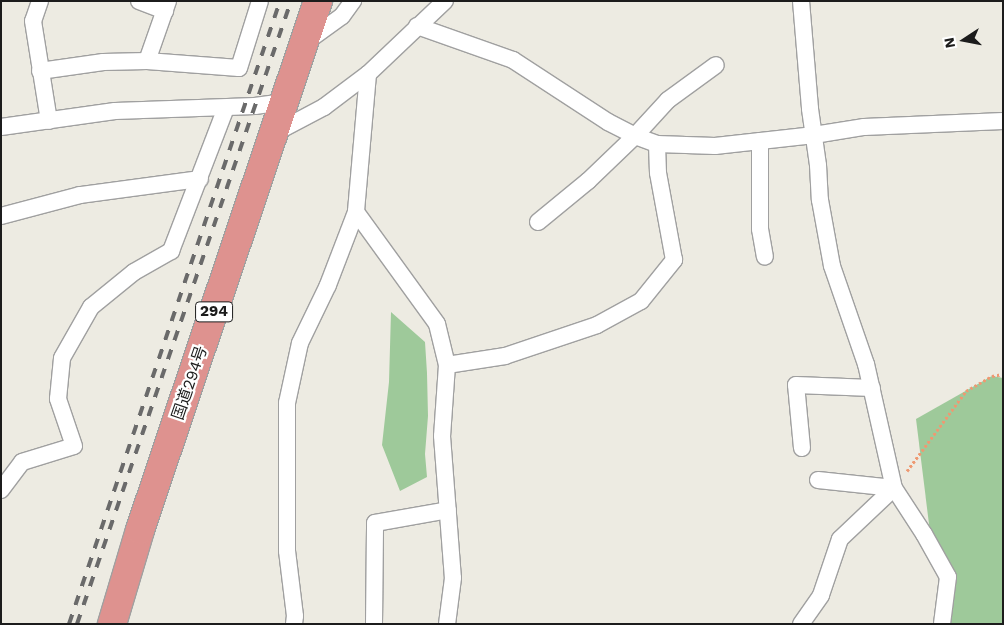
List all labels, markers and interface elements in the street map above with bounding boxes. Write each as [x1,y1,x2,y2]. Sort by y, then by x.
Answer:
north arrow [939,15,989,65]
text: N [940,36,958,49]
road number: 294 [194,300,234,324]
street label: 国道294号 [168,343,212,423]

